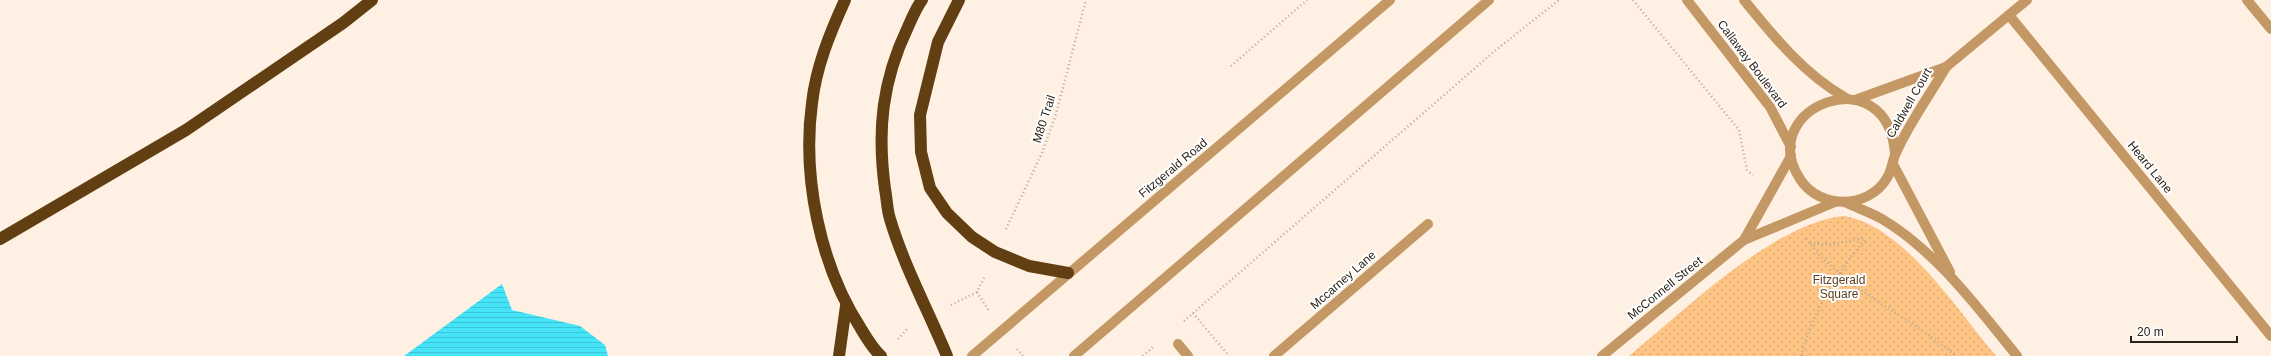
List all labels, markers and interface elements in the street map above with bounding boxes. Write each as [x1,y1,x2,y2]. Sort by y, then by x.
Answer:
street label: Callaway Boulevard [1714,17,1790,111]
street label: Caldwell Court [1883,65,1935,140]
street label: M80 Trail [1030,93,1058,145]
street label: Fitzgerald Road [1136,135,1210,201]
street label: Heard Lane [2125,138,2175,196]
street label: Mccarney Lane [1307,248,1379,312]
street label: McConnell Street [1625,253,1706,322]
park label: Fitzgerald Square [1813,273,1865,301]
scale bar [2131,318,2237,344]
text: 20 m [2137,325,2164,339]

